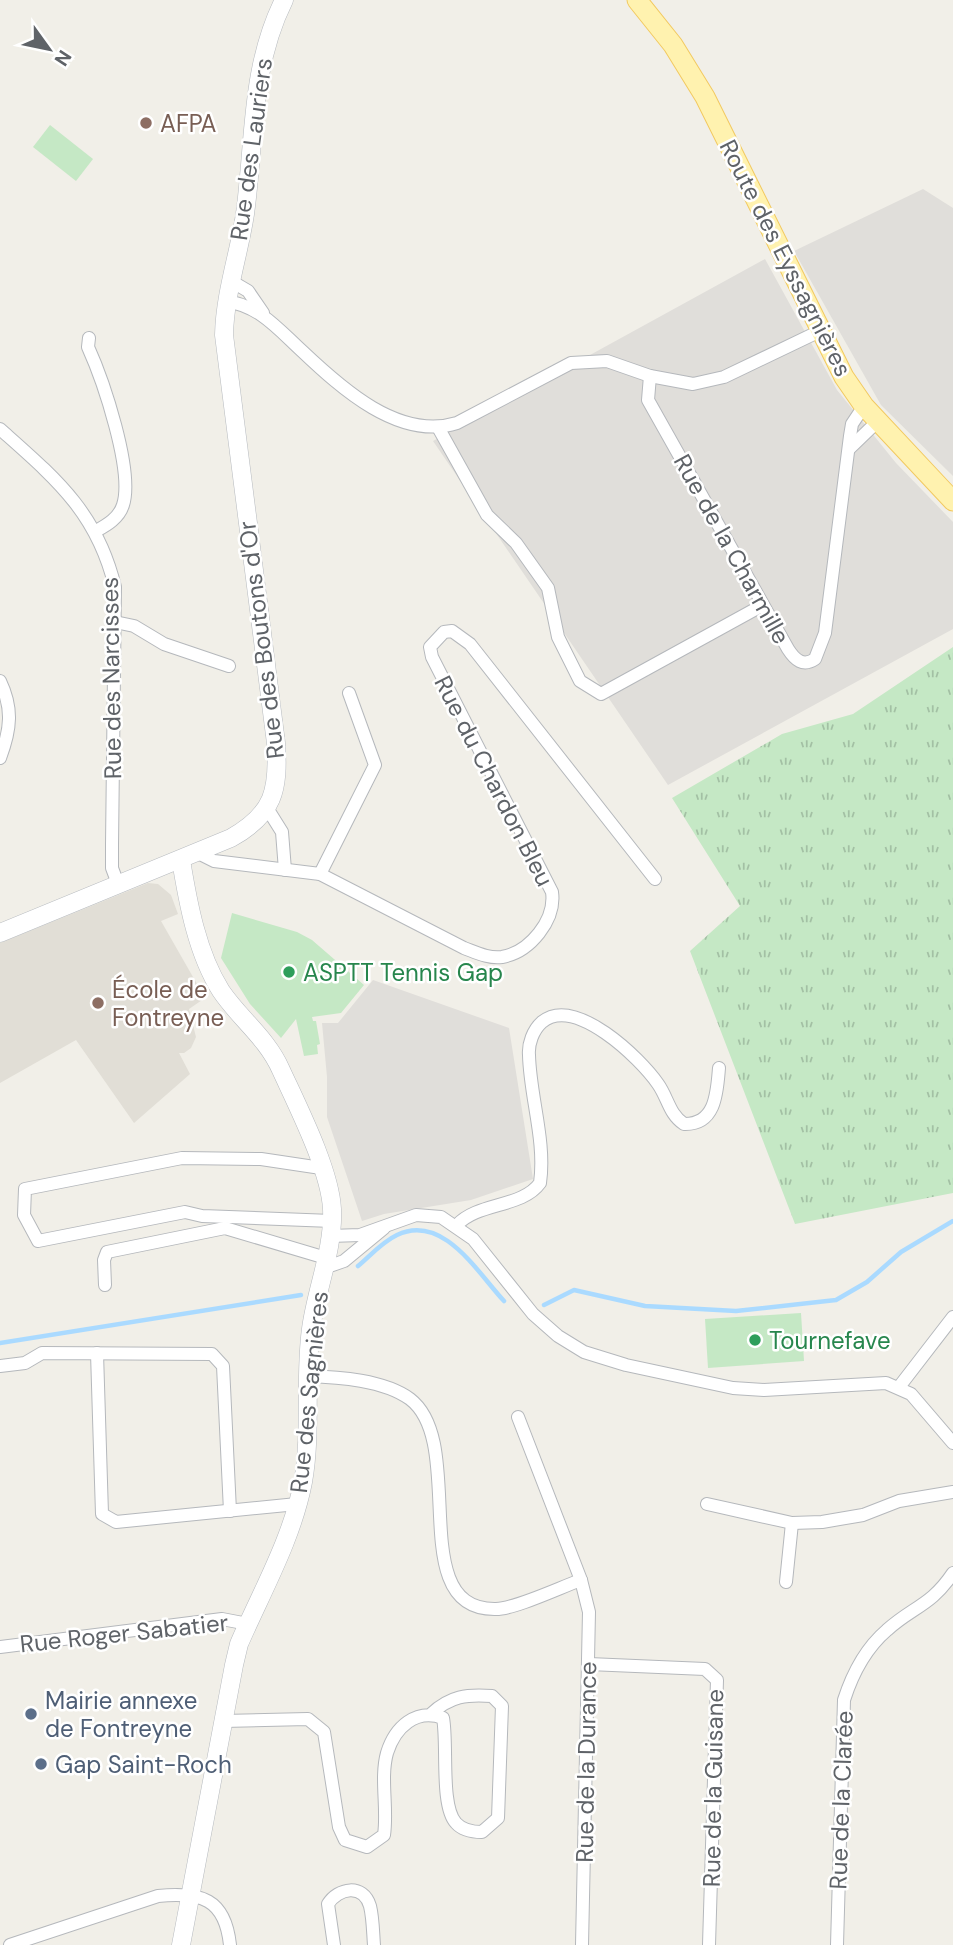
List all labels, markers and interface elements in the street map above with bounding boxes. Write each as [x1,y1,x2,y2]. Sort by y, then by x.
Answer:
north arrow [14,14,84,84]
text: N [49,45,77,71]
street label: Rue des Lauriers [223,56,279,242]
place label: AFPA [160,108,217,139]
marker: AFPA [138,115,154,131]
street label: Route des Eyssagnières [713,134,859,382]
street label: Rue de la Charmille [667,449,797,649]
street label: Rue des Boutons d'Or [231,519,291,761]
street label: Rue des Narcisses [94,577,128,779]
street label: Rue du Chardon Bleu [427,670,561,892]
place label: ASPTT Tennis Gap [303,957,503,988]
marker: ASPTT Tennis Gap [281,964,297,980]
place label: École de Fontreyne [112,974,224,1033]
marker: École de Fontreyne [90,995,106,1011]
street label: Rue des Sagnières [283,1290,335,1494]
place label: Tournefave [769,1325,891,1356]
marker: Tournefave [747,1332,763,1348]
street label: Rue Roger Sabatier [18,1607,230,1659]
street label: Rue de la Durance [569,1661,603,1863]
place label: Mairie annexe de Fontreyne [45,1685,197,1744]
street label: Rue de la Guisane [696,1689,730,1887]
marker: Mairie annexe de Fontreyne [23,1706,39,1722]
street label: Rue de la Clarée [822,1710,860,1890]
place label: Gap Saint-Roch [55,1749,232,1780]
marker: Gap Saint-Roch [33,1756,49,1772]

